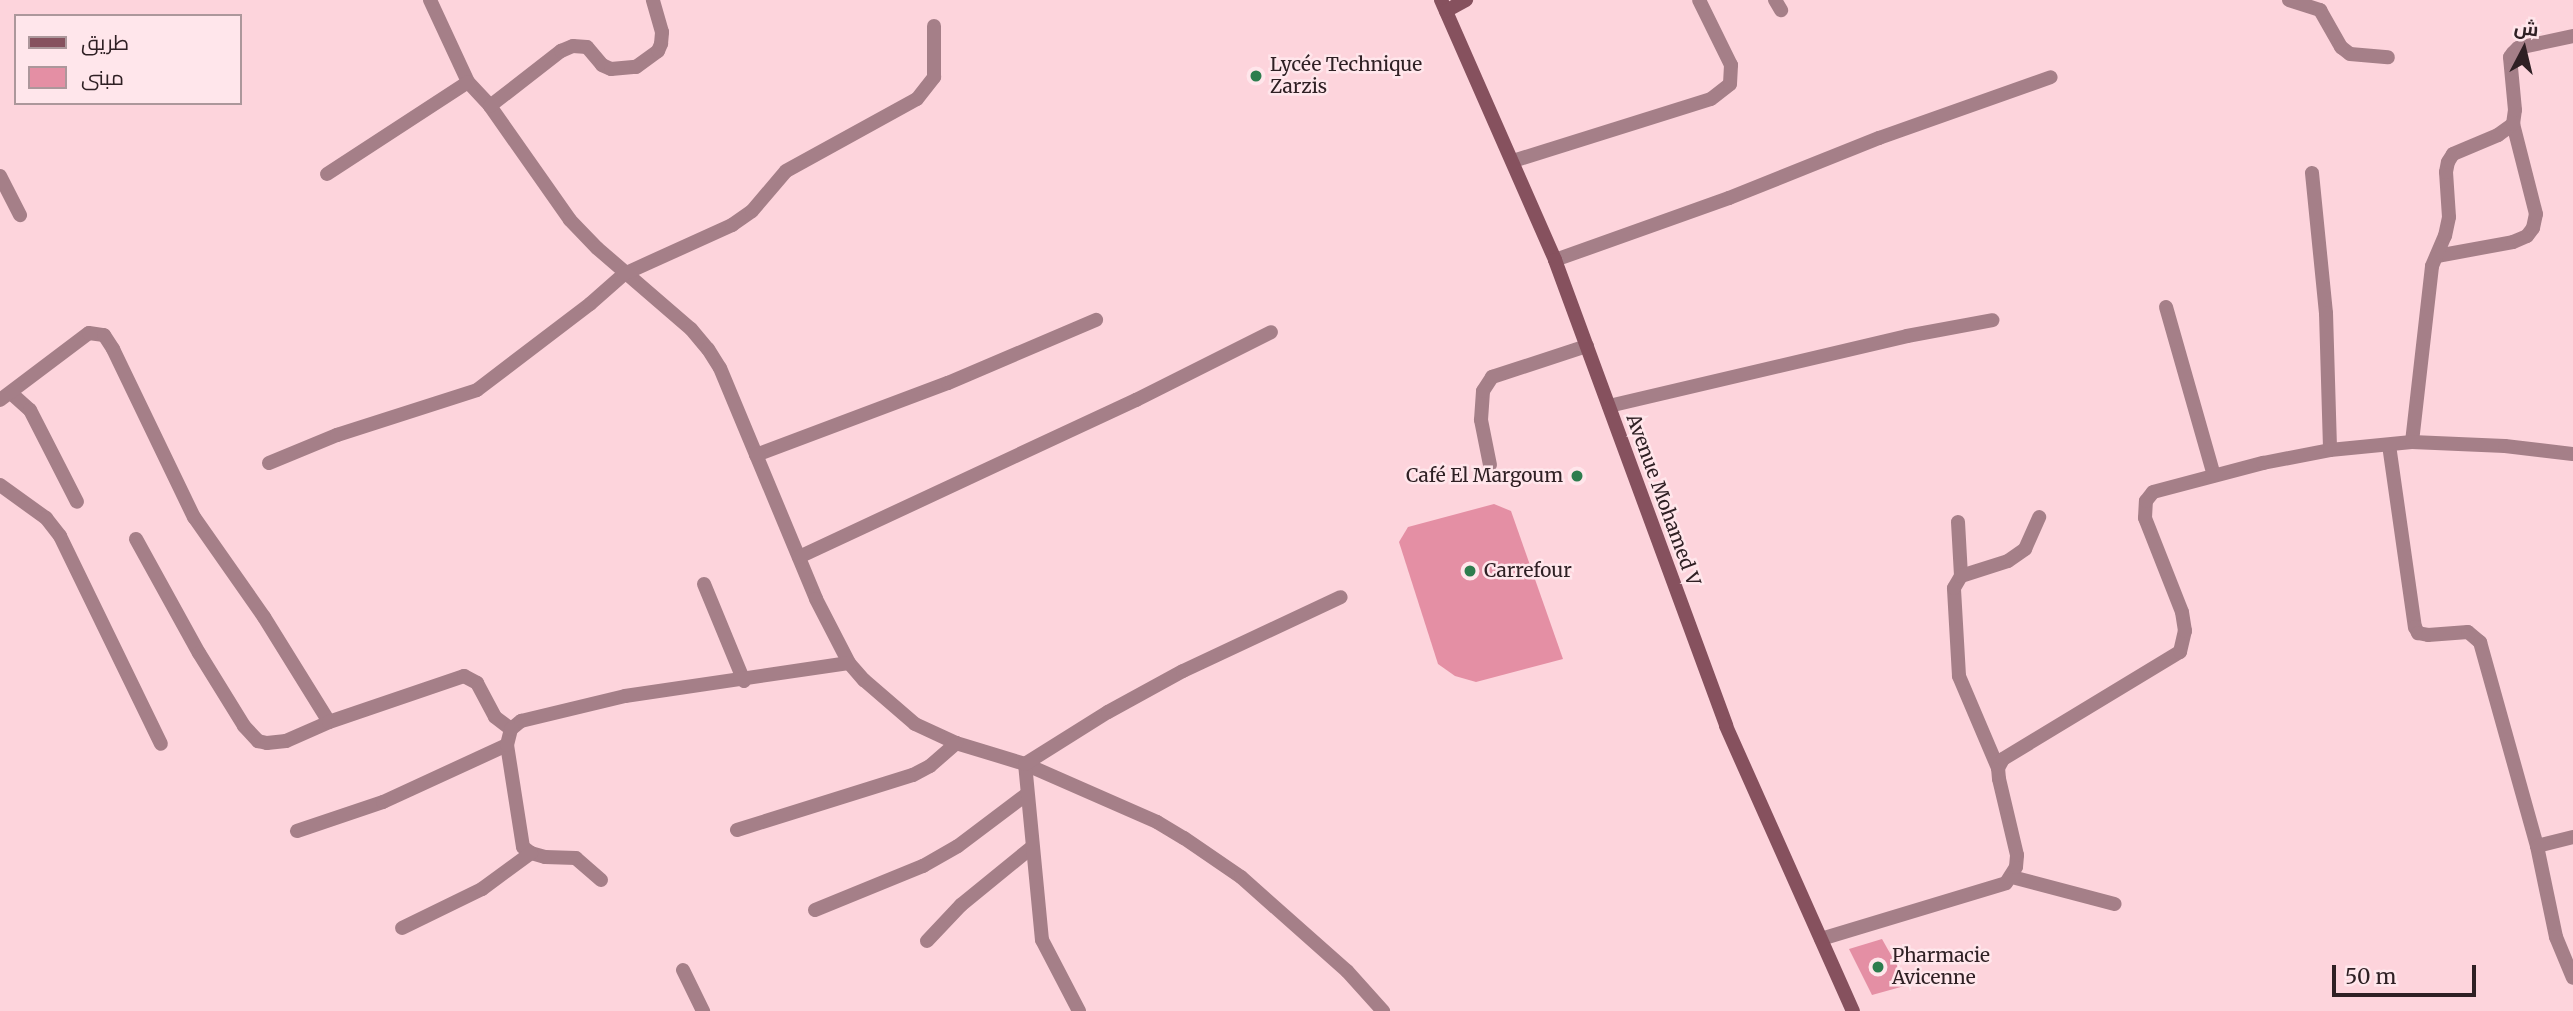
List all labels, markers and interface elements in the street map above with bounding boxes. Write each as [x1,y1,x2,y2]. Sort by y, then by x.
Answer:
legend [14,14,242,105]
north arrow [2489,14,2559,84]
text: ش [2513,15,2540,42]
text: طريق [81,29,129,56]
place label: Lycée Technique Zarzis [1270,54,1422,98]
text: مبنى [81,64,124,91]
marker: Lycée Technique Zarzis [1248,68,1264,84]
street label: Avenue Mohamed V [1621,411,1705,589]
place label: Café El Margoum [1406,465,1563,487]
marker: Café El Margoum [1569,468,1585,484]
place label: Carrefour [1484,560,1572,582]
marker: Carrefour [1462,563,1478,579]
place label: Pharmacie Avicenne [1892,945,1990,989]
scale bar [2335,951,2478,995]
marker: Pharmacie Avicenne [1870,959,1886,975]
text: 50 m [2345,963,2396,990]

